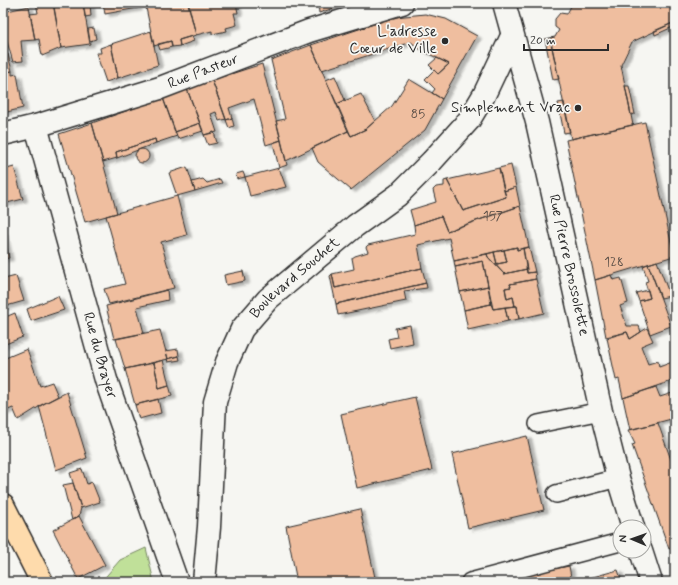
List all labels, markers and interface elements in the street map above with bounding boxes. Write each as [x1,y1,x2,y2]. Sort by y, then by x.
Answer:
place label: L'adresse Cœur de Ville [349,22,437,59]
scale bar [524,26,608,52]
text: 20 m [530,33,556,49]
marker: L'adresse Cœur de Ville [440,36,450,46]
street label: Rue Pasteur [165,49,241,94]
place label: Simplement Vrac [451,98,570,118]
marker: Simplement Vrac [573,103,583,113]
house number: 85 [411,106,425,123]
street label: Rue Pierre Brossolette [543,192,594,338]
house number: 157 [483,208,503,225]
street label: Boulevard Souchet [245,233,344,323]
house number: 128 [604,254,624,271]
street label: Rue du Brayer [78,310,122,402]
north arrow [612,519,652,559]
text: N [616,535,630,543]

